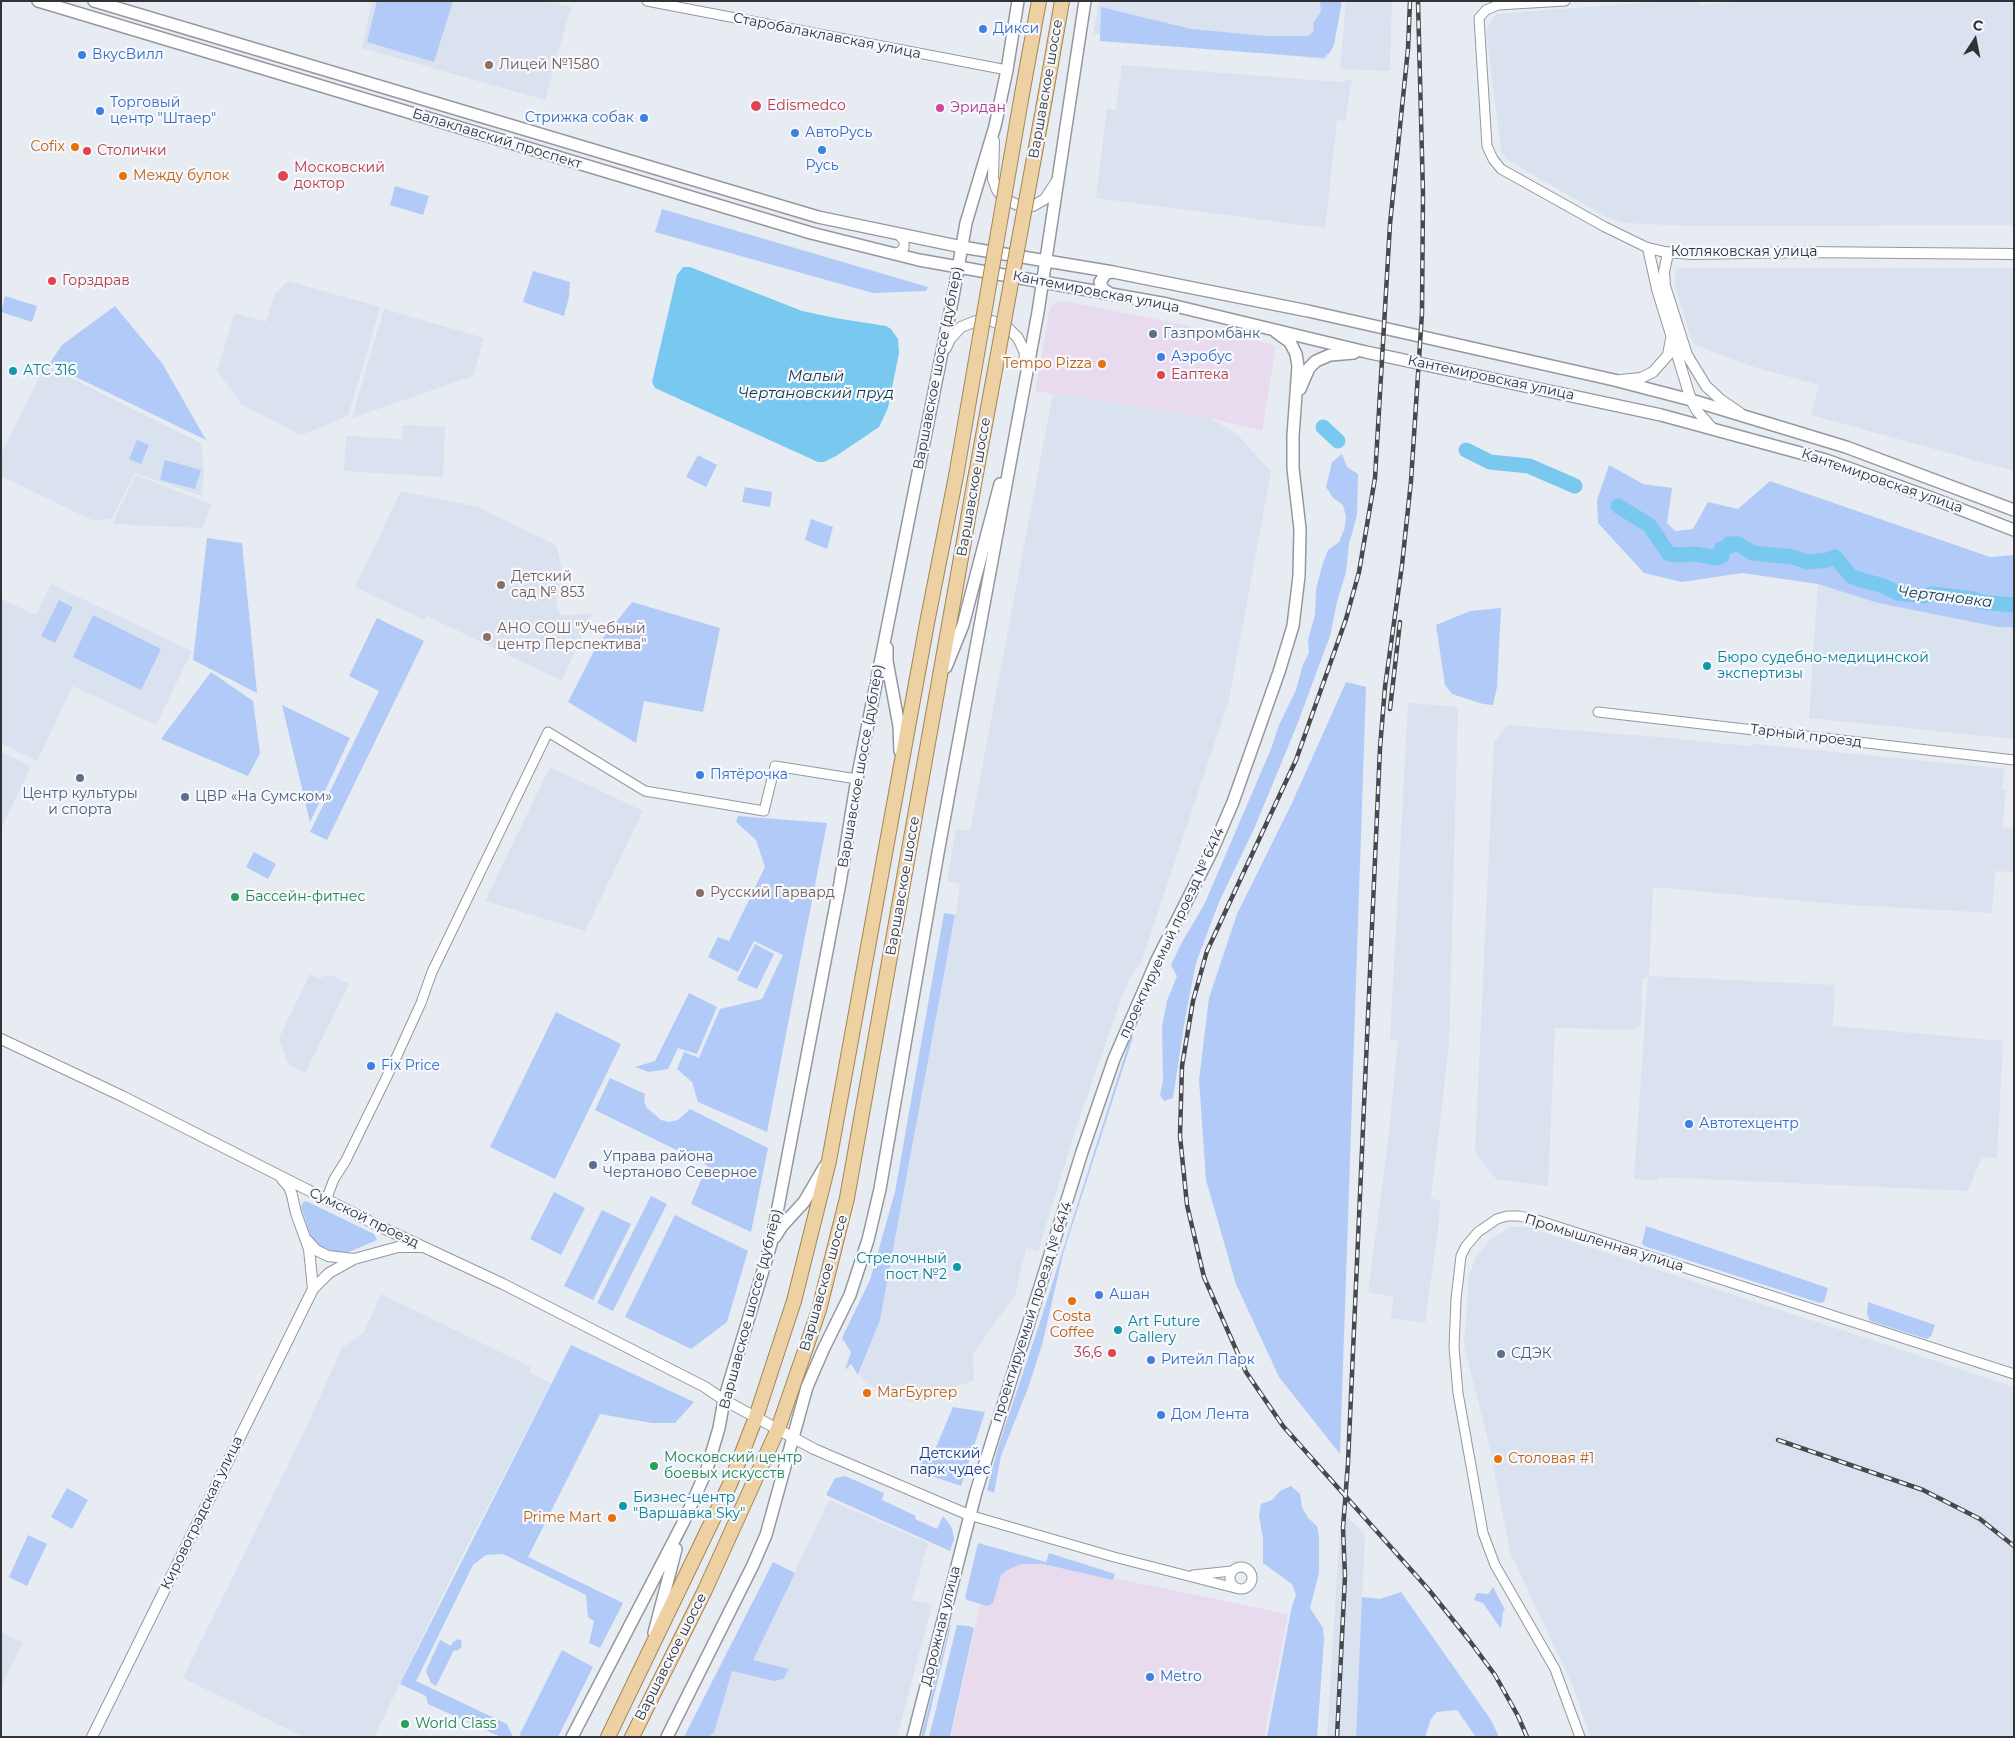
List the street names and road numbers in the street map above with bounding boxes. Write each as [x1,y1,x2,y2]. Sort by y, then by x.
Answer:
street label: Старобалаклавская улица [732,10,922,62]
street label: Варшавское шоссе [1025,18,1067,160]
street label: Балаклавский проспект [410,105,584,173]
street label: Котляковская улица [1671,244,1817,260]
street label: Варшавское шоссе (дублёр) [910,265,966,471]
street label: Кантемировская улица [1011,268,1181,316]
street label: Кантемировская улица [1406,352,1576,404]
street label: Варшавское шоссе [953,416,995,558]
street label: Кантемировская улица [1799,445,1965,517]
street label: Варшавское шоссе (дублёр) [835,663,887,869]
street label: Тарный проезд [1749,721,1863,751]
street label: Варшавское шоссе [882,815,924,957]
street label: проектируемый проезд № 6414 [1116,825,1228,1041]
street label: Сумской проезд [306,1184,422,1252]
street label: проектируемый проезд № 6414 [988,1200,1076,1424]
street label: Варшавское шоссе (дублёр) [716,1207,786,1411]
street label: Промышленная улица [1522,1211,1686,1275]
street label: Варшавское шоссе [796,1213,852,1353]
street label: Кировоградская улица [157,1434,247,1592]
street label: Дорожная улица [918,1564,964,1688]
street label: Варшавское шоссе [632,1590,710,1724]

